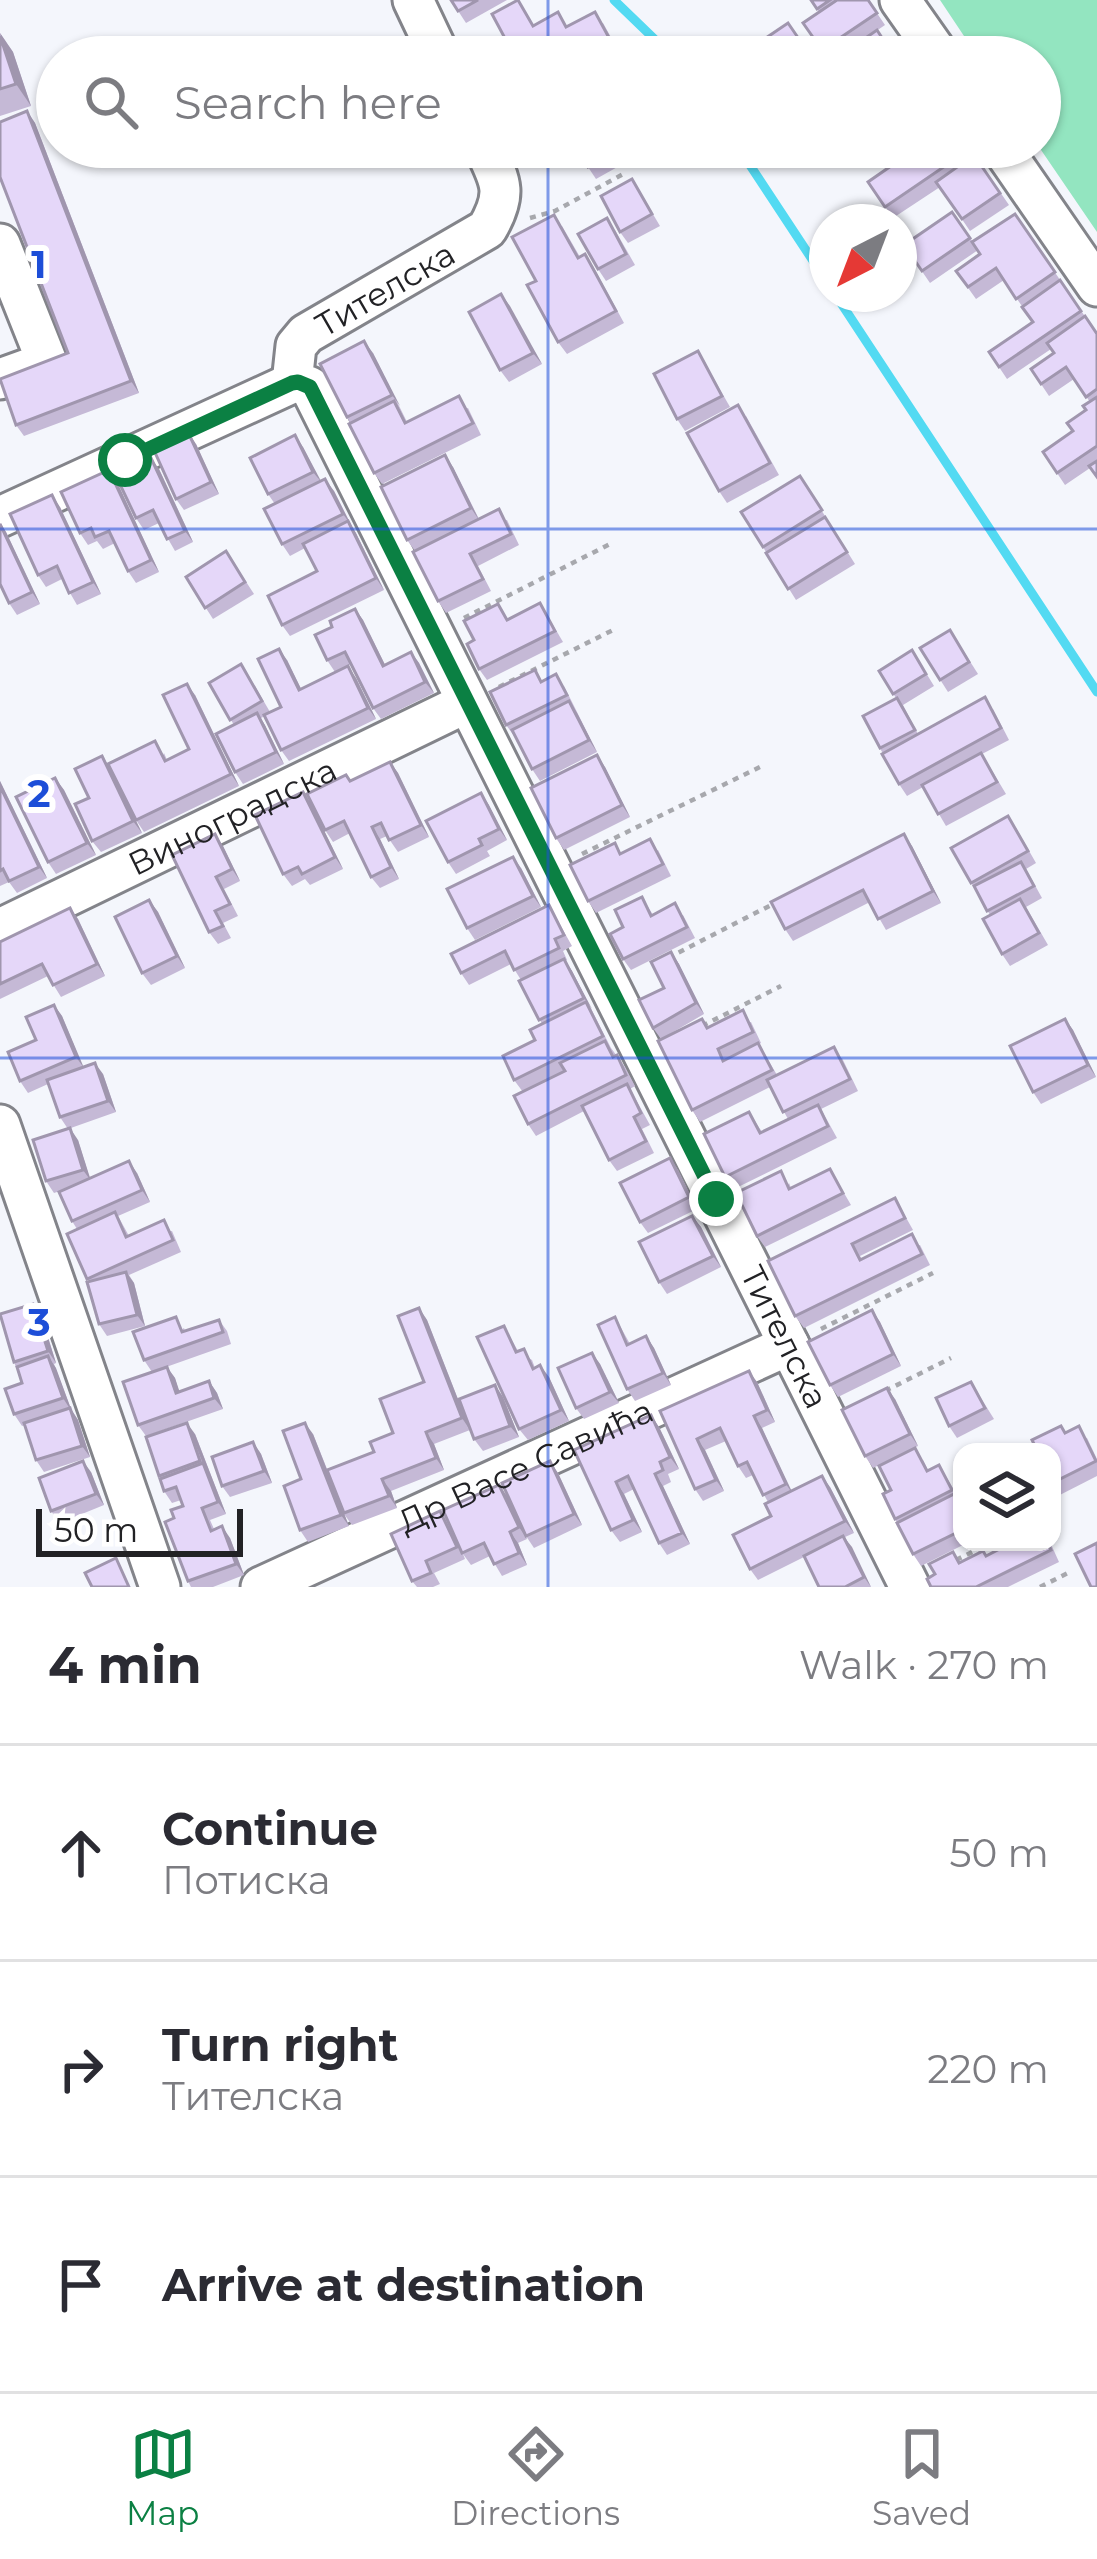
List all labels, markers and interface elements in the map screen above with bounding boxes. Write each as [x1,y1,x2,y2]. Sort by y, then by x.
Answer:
search box [36,36,1061,168]
icon: search [78,69,144,135]
text: Search here [174,75,442,130]
north arrow [809,204,917,312]
street label: Тителска [308,233,462,345]
text: 1 [31,240,47,288]
route start [98,433,152,487]
street label: Виноградска [122,749,343,884]
text: 2 [27,769,51,817]
route end [689,1172,743,1226]
street label: Тителска [733,1259,837,1415]
text: 3 [26,1298,51,1346]
street label: Др Васе Савића [392,1390,659,1541]
map controls [953,1443,1061,1551]
button: layers [953,1443,1061,1551]
scale bar [36,1503,243,1556]
text: 50 m [54,1510,138,1550]
text: 4 min [48,1634,202,1696]
text: Walk · 270 m [799,1641,1049,1689]
text: Continue [162,1801,378,1856]
icon: ahead [48,1820,114,1886]
text: 50 m [950,1829,1049,1877]
text: Потиска [162,1856,330,1904]
text: Turn right [162,2017,398,2072]
icon: right [48,2036,114,2102]
text: 220 m [927,2045,1049,2093]
text: Тителска [162,2072,344,2120]
icon: arrive [48,2252,114,2318]
text: Arrive at destination [162,2257,645,2312]
tab: Map [126,2421,199,2533]
tab: Directions [451,2421,620,2533]
tab: Saved [872,2421,971,2533]

